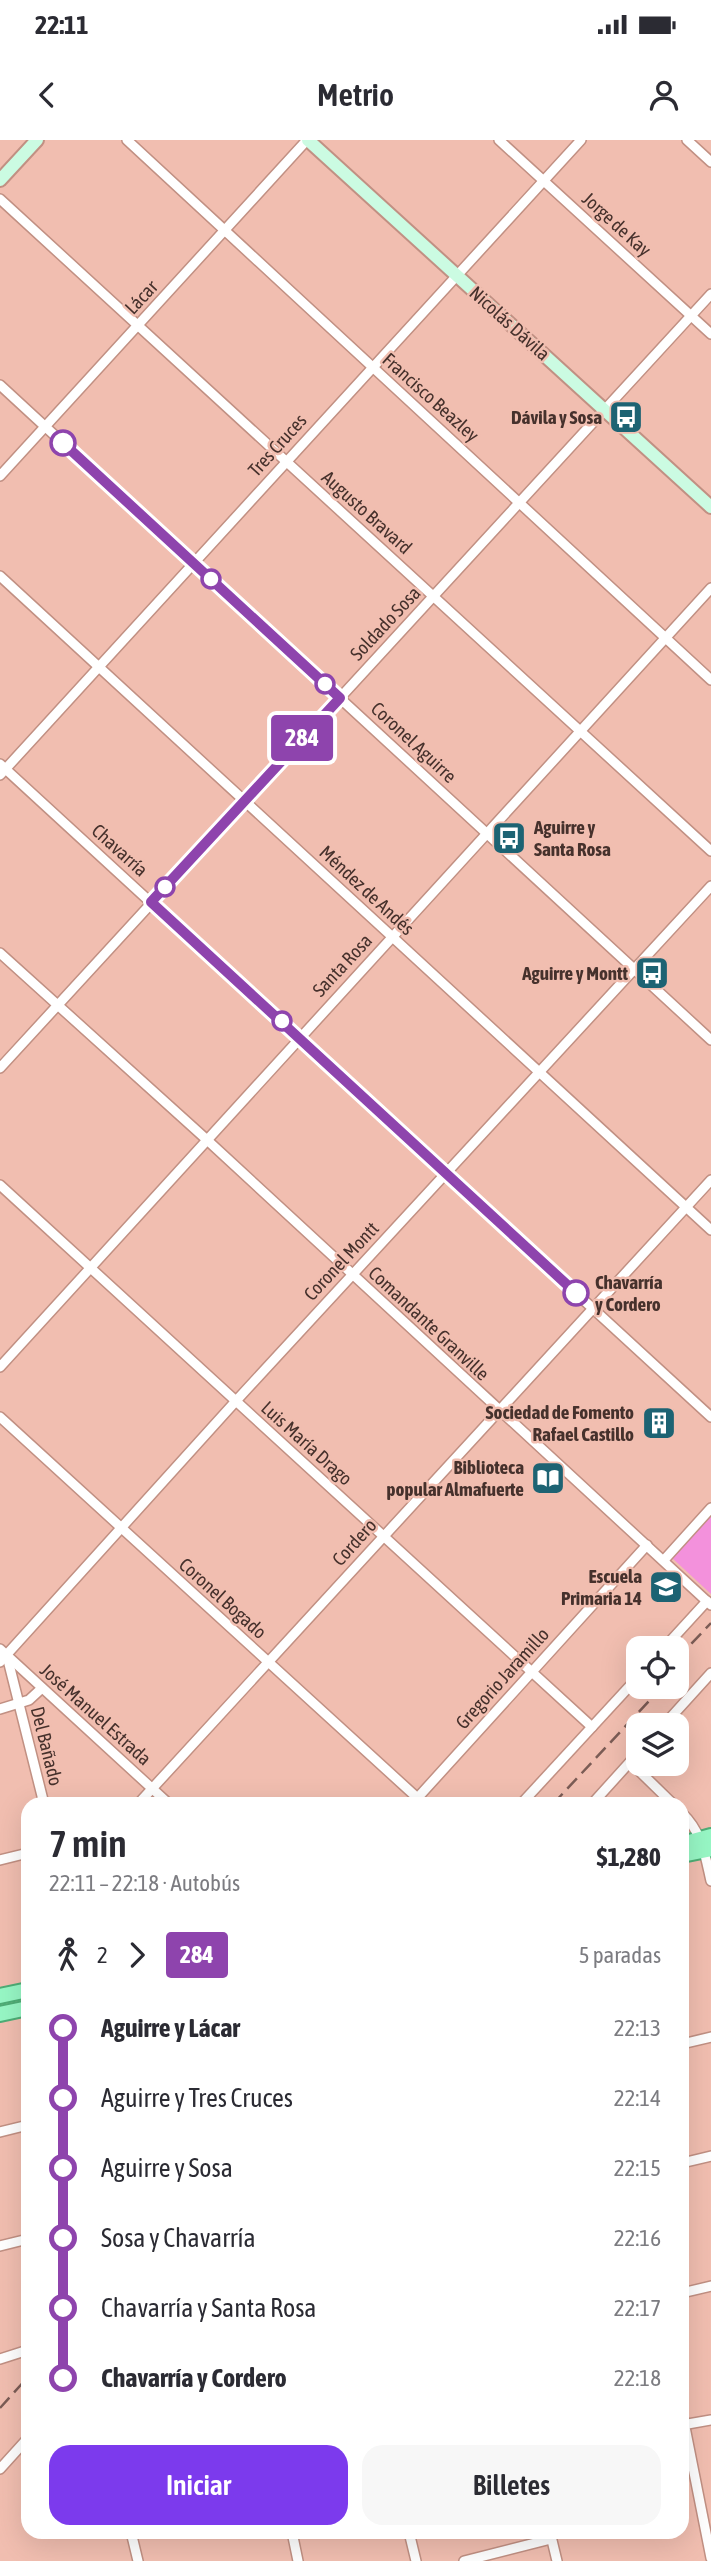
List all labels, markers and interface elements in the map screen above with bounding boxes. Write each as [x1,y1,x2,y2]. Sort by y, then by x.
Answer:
text: 22:11 [35,10,89,40]
icon: back [28,76,66,114]
text: Metrio [317,76,394,113]
icon: person [645,76,683,114]
street label: Jorge de Kay [578,187,656,261]
street label: Lácar [120,275,162,318]
street label: Nicolás Dávila [465,281,555,365]
street label: Francisco Beazley [378,348,484,446]
bus stop icon: Dávila y Sosa [607,398,645,436]
place label: Dávila y Sosa [511,406,602,428]
street label: Tres Cruces [243,409,311,481]
unlabelled marker [50,430,76,456]
street label: Augusto Bravard [317,466,417,558]
unlabelled marker [201,569,221,589]
street label: Soldado Sosa [345,582,425,664]
unlabelled marker [315,674,335,694]
street label: Coronel Aguirre [367,697,461,787]
line badge: 284 [262,715,342,761]
text: 284 [285,724,319,751]
place label: Aguirre y Santa Rosa [533,816,611,860]
street label: Chavarría [88,819,152,881]
bus stop icon: Aguirre y Santa Rosa [490,819,528,857]
street label: Méndez de Andés [315,841,419,939]
unlabelled marker [155,877,175,897]
street label: Santa Rosa [308,929,376,1001]
bus stop icon: Aguirre y Montt [633,954,671,992]
place label: Aguirre y Montt [521,962,629,984]
unlabelled marker [272,1011,292,1031]
street label: Coronel Montt [299,1217,383,1305]
street label: Comandante Granville [364,1261,494,1385]
place label: Chavarría y Cordero [595,1271,663,1315]
marker: Chavarría y Cordero [563,1280,589,1306]
street label: Luis María Drago [257,1396,357,1490]
place label: Sociedad de Fomento Rafael Castillo [486,1401,634,1445]
building icon: Sociedad de Fomento Rafael Castillo [640,1404,678,1442]
place label: Biblioteca popular Almafuerte [387,1456,524,1500]
library icon: Biblioteca popular Almafuerte [529,1459,567,1497]
street label: Cordero [327,1514,381,1570]
street label: Coronel Bogado [175,1553,271,1643]
place label: Escuela Primaria 14 [561,1565,642,1609]
school or university icon: Escuela Primaria 14 [647,1568,685,1606]
street label: Gregorio Jaramillo [451,1623,553,1733]
map controls [626,1636,689,1776]
button: locate [626,1636,689,1699]
street label: José Manuel Estrada [36,1659,156,1769]
street label: Del Bañado [27,1704,67,1788]
button: layers [626,1713,689,1776]
text: 7 min [49,1822,127,1865]
text: $1,280 [597,1842,661,1872]
text: 22:11 – 22:18 · Autobús [49,1870,240,1896]
icon: walk [49,1936,87,1974]
icon: forward [118,1936,156,1974]
text: 284 [180,1941,214,1968]
text: 2 [97,1942,108,1968]
text: 5 paradas [579,1942,661,1968]
text: Aguirre y Lácar [101,2013,240,2043]
text: 22:13 [614,2015,661,2041]
text: Aguirre y Tres Cruces [101,2083,293,2113]
text: 22:14 [614,2085,661,2111]
text: Aguirre y Sosa [101,2153,233,2183]
text: 22:15 [614,2155,661,2181]
text: Sosa y Chavarría [101,2223,256,2253]
text: 22:16 [614,2225,661,2251]
text: Chavarría y Santa Rosa [101,2293,316,2323]
text: 22:17 [614,2295,661,2321]
text: Chavarría y Cordero [101,2363,287,2393]
text: 22:18 [614,2365,661,2391]
button: Iniciar [49,2445,348,2525]
button: Billetes [362,2445,661,2525]

